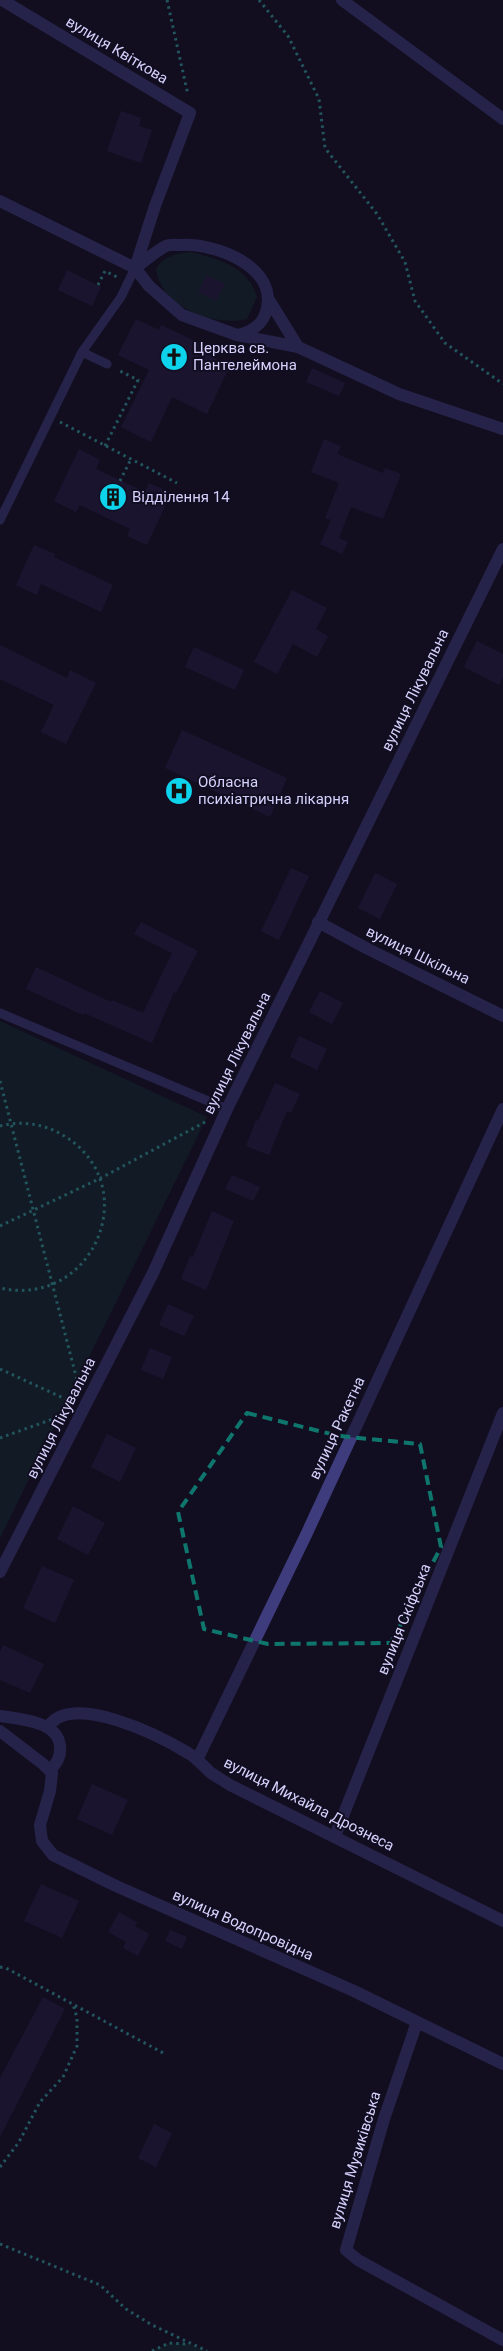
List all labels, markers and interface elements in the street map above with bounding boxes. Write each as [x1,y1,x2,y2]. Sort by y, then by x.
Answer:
street label: вулиця Квіткова [63,12,171,88]
place label: Церква св. Пантелеймона [193,339,297,374]
church icon: Церква св. Пантелеймона [159,342,189,372]
building icon: Відділення 14 [98,482,128,512]
place label: Відділення 14 [132,488,230,506]
street label: вулиця Лікувальна [378,626,452,754]
place label: Обласна психіатрична лікарня [198,773,349,808]
hospital icon: Обласна психіатрична лікарня [164,776,194,806]
street label: вулиця Шкільна [363,922,473,988]
street label: вулиця Лікувальна [200,989,274,1117]
street label: вулиця Лікувальна [23,1354,99,1482]
street label: вулиця Ракетна [305,1374,369,1482]
street label: вулиця Скіфська [374,1561,434,1677]
street label: вулиця Михайла Дрознеса [221,1753,397,1855]
street label: вулиця Водопровідна [170,1886,316,1964]
street label: вулиця Музиківська [326,2089,384,2231]

